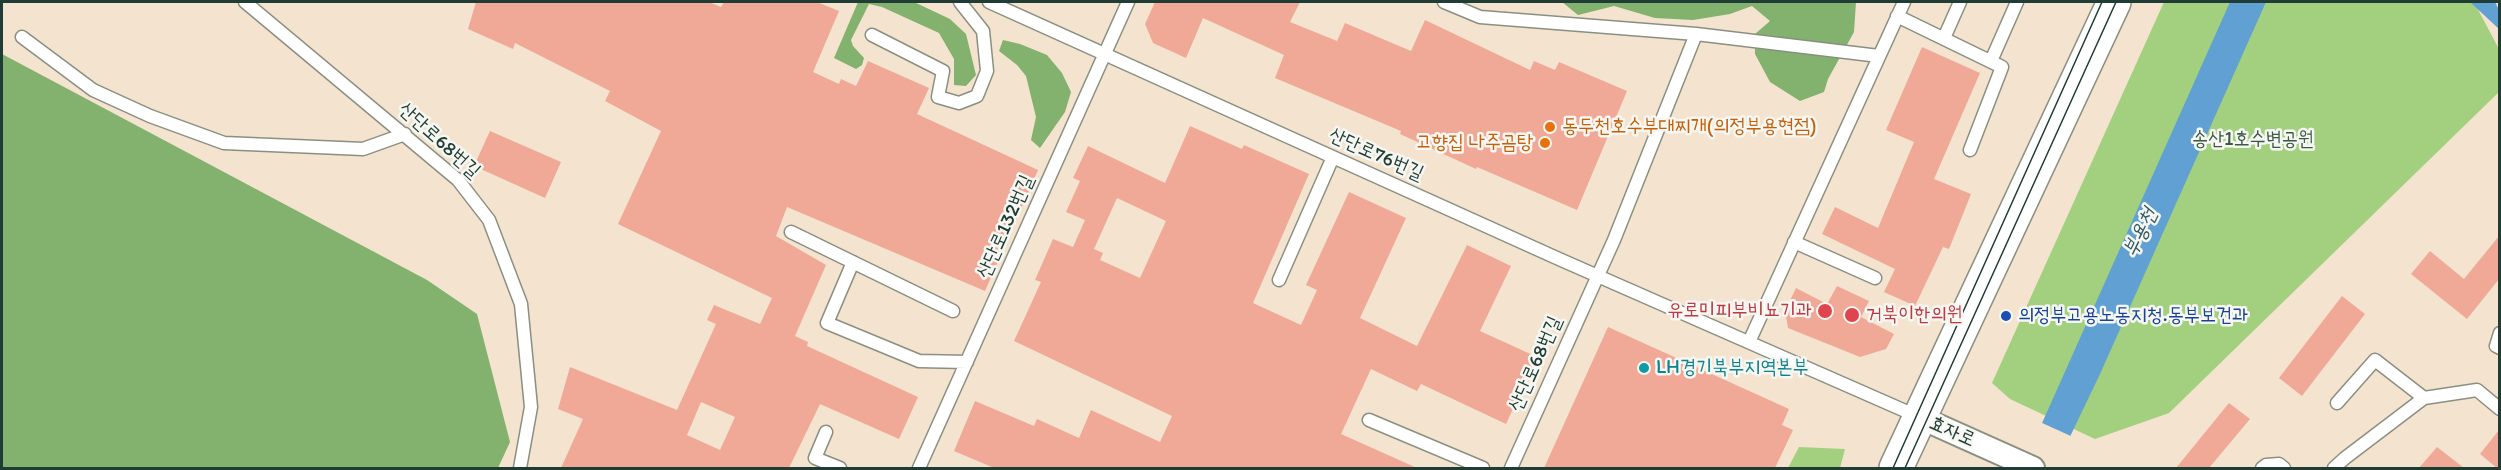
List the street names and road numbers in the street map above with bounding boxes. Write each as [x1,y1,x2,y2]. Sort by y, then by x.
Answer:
street label: 산단로68번길 [393,98,485,184]
street label: 산단로76번길 [1325,124,1427,186]
street label: 산단로132번길 [972,171,1040,283]
street label: 산단로68번길 [1504,313,1568,415]
street label: 효자로 [1925,411,1979,453]

